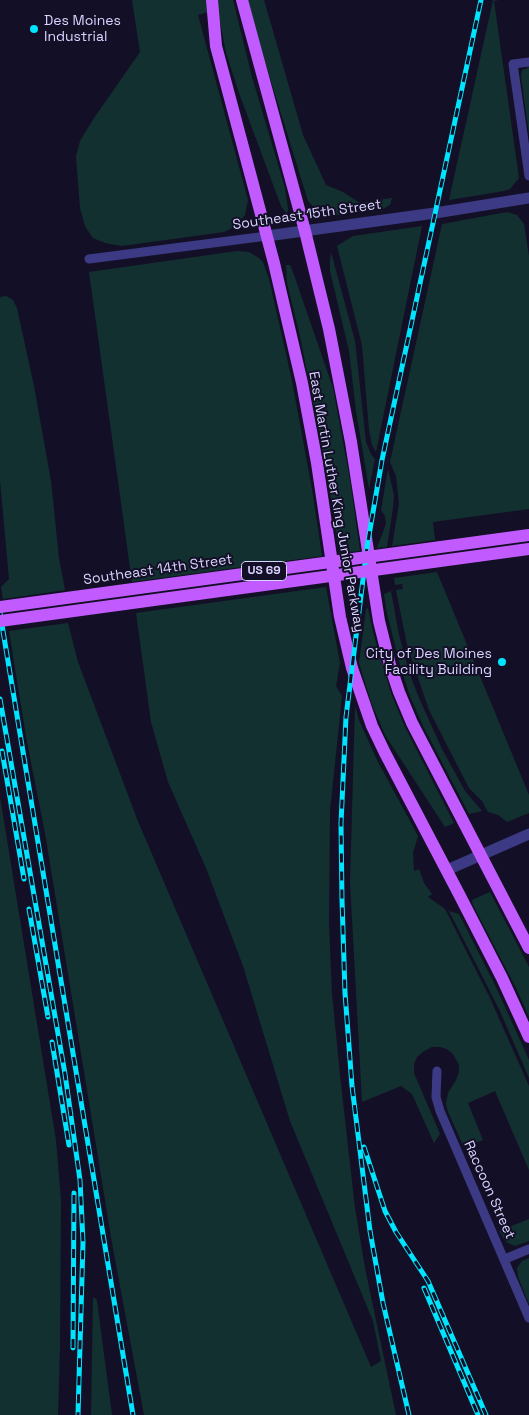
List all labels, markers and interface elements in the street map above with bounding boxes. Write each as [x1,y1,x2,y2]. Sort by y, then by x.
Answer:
place label: Des Moines Industrial [44,13,121,46]
marker: Des Moines Industrial [28,23,40,35]
street label: Southeast 15th Street [232,196,382,234]
street label: East Martin Luther King Junior Parkway [305,370,367,634]
street label: Southeast 14th Street [82,551,234,589]
road number: US 69 [242,562,286,580]
place label: City of Des Moines Facility Building [366,646,492,679]
marker: City of Des Moines Facility Building [496,656,508,668]
street label: Raccoon Street [460,1138,518,1242]

